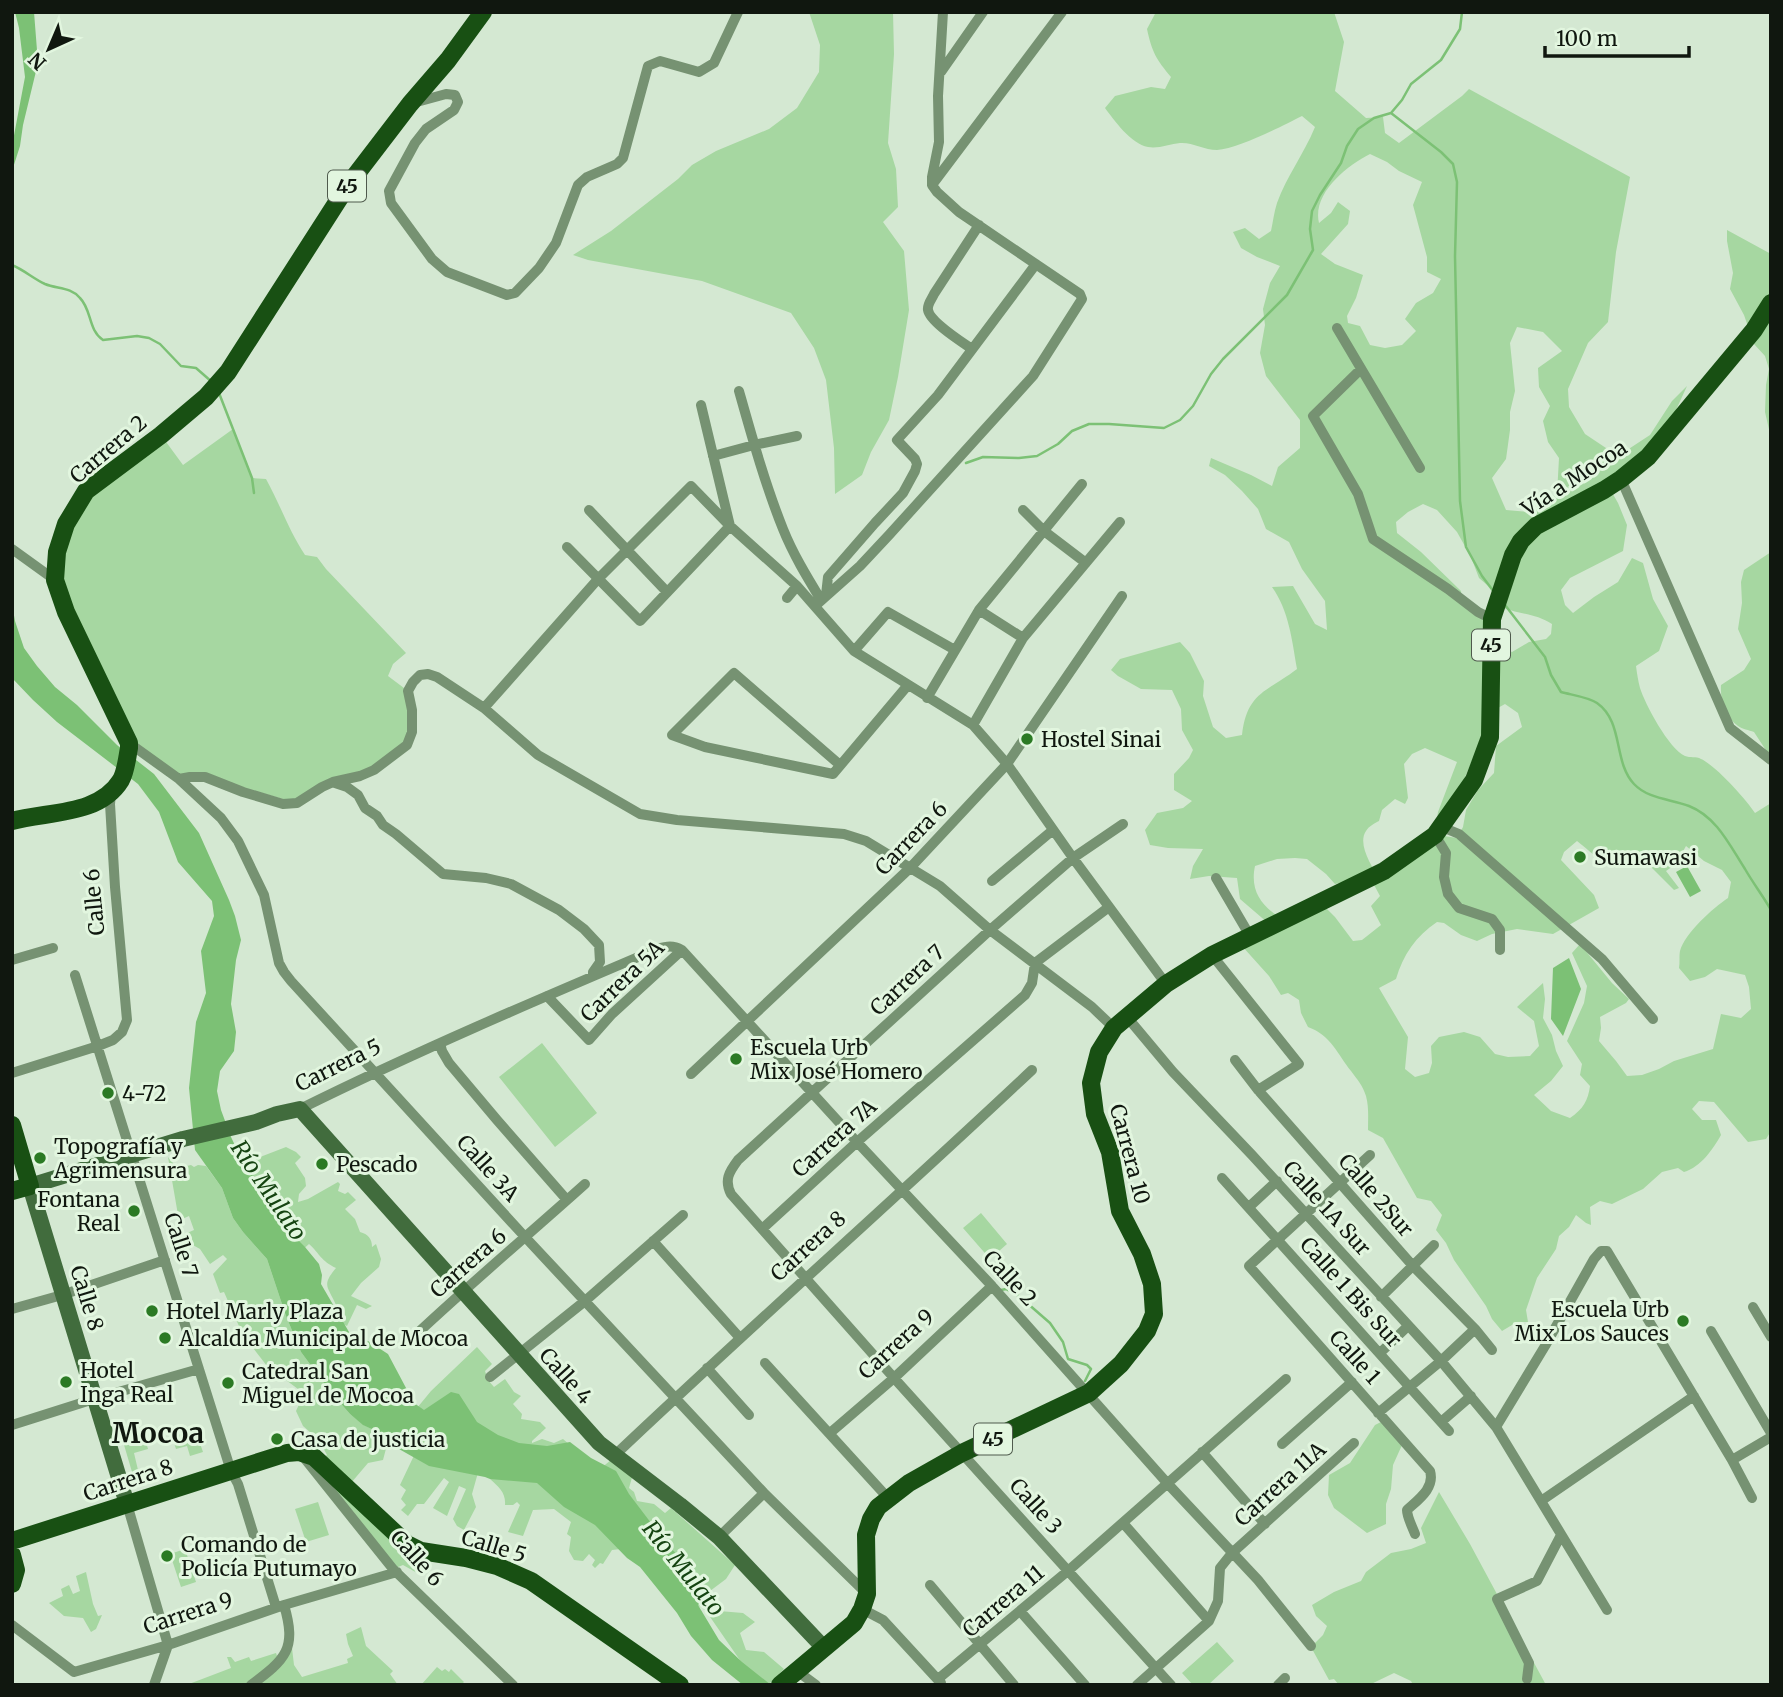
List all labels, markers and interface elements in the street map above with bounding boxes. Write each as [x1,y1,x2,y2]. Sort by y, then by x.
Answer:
north arrow [14,14,84,84]
scale bar [1545,14,1688,58]
text: 100 m [1556,25,1618,52]
text: N [23,47,51,75]
road number: 45 [328,170,366,202]
street label: Carrera 2 [64,409,152,489]
street label: Vía a Mocoa [1515,434,1632,523]
road number: 45 [1472,630,1510,660]
place label: Hostel Sinai [1041,726,1161,753]
marker: Hostel Sinai [1019,731,1035,747]
street label: Carrera 6 [869,795,953,881]
place label: Sumawasi [1594,844,1697,871]
marker: Sumawasi [1572,849,1588,865]
street label: Calle 6 [78,867,110,937]
street label: Carrera 5A [574,934,670,1028]
street label: Carrera 7 [864,939,950,1021]
street label: Carrera 5 [291,1033,385,1097]
place label: Escuela Urb Mix José Homero [750,1034,922,1085]
marker: Escuela Urb Mix José Homero [728,1051,744,1067]
place label: 4-72 [122,1080,166,1107]
marker: 4-72 [100,1085,116,1101]
street label: Carrera 7A [786,1093,882,1183]
street label: Carrera 10 [1104,1101,1156,1207]
street label: Calle 3A [451,1129,525,1207]
place label: Topografía y Agrimensura [53,1133,187,1184]
water label: Río Mulato [225,1134,313,1246]
street label: Calle 2Sur [1333,1148,1419,1242]
marker: Topografía y Agrimensura [32,1150,48,1166]
place label: Pescado [336,1151,418,1178]
street label: Calle 1A Sur [1277,1155,1377,1261]
marker: Pescado [314,1156,330,1172]
place label: Fontana Real [37,1186,120,1237]
marker: Fontana Real [126,1203,142,1219]
street label: Carrera 8 [765,1205,851,1287]
street label: Calle 7 [158,1209,204,1281]
street label: Carrera 6 [424,1222,512,1304]
street label: Calle 1 Bis Sur [1294,1231,1408,1353]
street label: Calle 2 [977,1244,1043,1312]
street label: Calle 8 [64,1262,110,1334]
place label: Escuela Urb Mix Los Sauces [1514,1296,1669,1347]
place label: Hotel Marly Plaza [166,1298,343,1325]
marker: Hotel Marly Plaza [144,1303,160,1319]
street label: Carrera 9 [853,1303,939,1385]
marker: Escuela Urb Mix Los Sauces [1675,1313,1691,1329]
street label: Calle 1 [1324,1324,1386,1390]
place label: Alcaldía Municipal de Mocoa [178,1325,468,1352]
marker: Alcaldía Municipal de Mocoa [157,1330,173,1346]
street label: Calle 4 [534,1342,599,1410]
place label: Hotel Inga Real [80,1357,174,1408]
place label: Catedral San Miguel de Mocoa [242,1358,414,1409]
marker: Hotel Inga Real [58,1374,74,1390]
marker: Catedral San Miguel de Mocoa [220,1375,236,1391]
district label: Mocoa [112,1415,205,1451]
road number: 45 [974,1424,1012,1455]
place label: Casa de justicia [291,1426,445,1453]
marker: Casa de justicia [269,1431,285,1447]
street label: Carrera 11A [1229,1436,1331,1532]
street label: Carrera 8 [80,1453,176,1507]
street label: Calle 3 [1004,1472,1068,1540]
water label: Río Mulato [637,1514,731,1622]
street label: Calle 5 [458,1523,530,1569]
street label: Calle 6 [385,1524,449,1592]
place label: Comando de Policía Putumayo [181,1531,357,1582]
marker: Comando de Policía Putumayo [159,1548,175,1564]
street label: Carrera 11 [957,1559,1049,1643]
street label: Carrera 9 [140,1586,236,1640]

